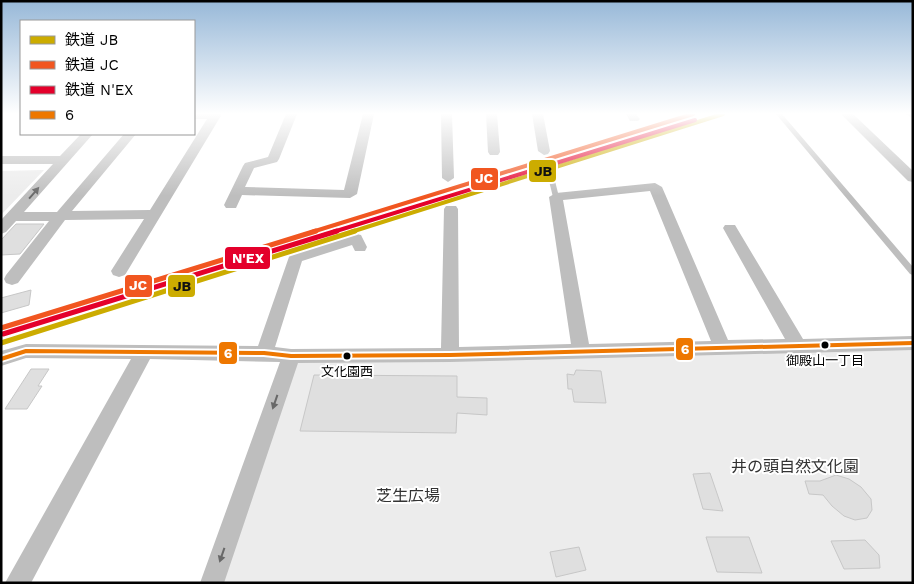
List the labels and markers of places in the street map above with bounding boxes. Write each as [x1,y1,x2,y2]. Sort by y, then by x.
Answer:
marker: 御殿山一丁目 [820,340,830,350]
marker: 文化園西 [342,351,352,361]
place label: 御殿山一丁目 [786,353,864,368]
place label: 文化園西 [321,364,373,379]

